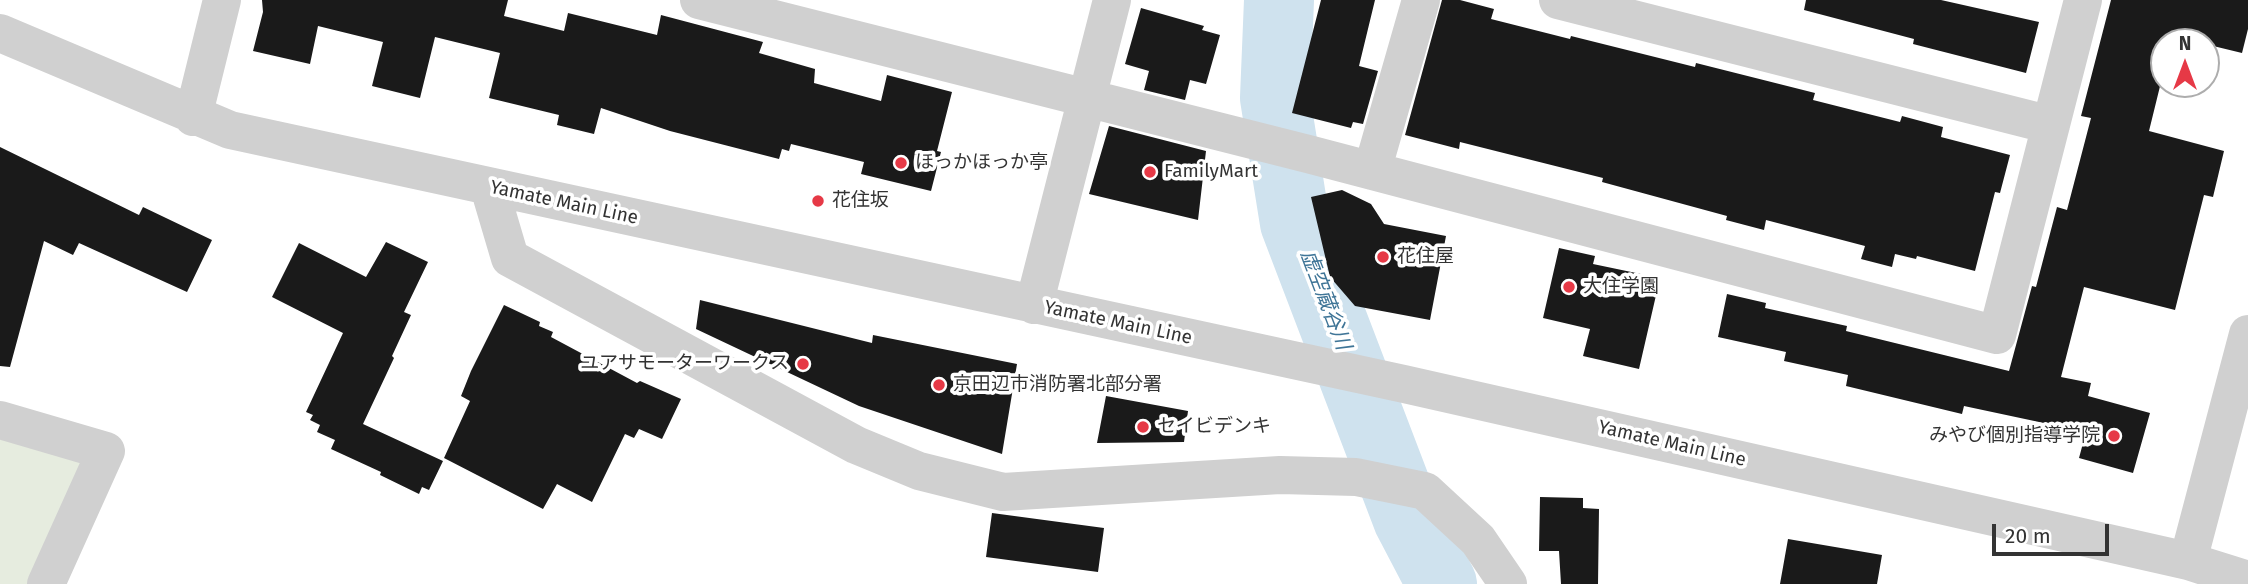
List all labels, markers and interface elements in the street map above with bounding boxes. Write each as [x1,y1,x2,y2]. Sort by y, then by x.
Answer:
north arrow [2150,28,2220,98]
text: N [2179,32,2191,55]
place label: ほっかほっか亭 [915,152,1048,174]
marker: ほっかほっか亭 [893,155,909,171]
place label: FamilyMart [1164,161,1258,183]
marker: FamilyMart [1142,164,1158,180]
street label: Yamate Main Line [488,176,640,230]
place label: 花住坂 [832,190,889,212]
marker: 花住坂 [810,193,826,209]
water label: 虚空蔵谷川 [1294,246,1356,354]
place label: 花住屋 [1397,246,1454,268]
marker: 花住屋 [1375,249,1391,265]
place label: 大住学園 [1583,276,1659,298]
marker: 大住学園 [1561,279,1577,295]
street label: Yamate Main Line [1042,296,1194,350]
place label: ユアサモーターワークス [580,353,789,375]
marker: ユアサモーターワークス [795,356,811,372]
place label: 京田辺市消防署北部分署 [953,374,1162,396]
marker: 京田辺市消防署北部分署 [931,377,947,393]
place label: セイビデンキ [1157,416,1271,438]
street label: Yamate Main Line [1596,416,1748,472]
marker: セイビデンキ [1135,419,1151,435]
place label: みやび個別指導学院 [1929,425,2100,447]
marker: みやび個別指導学院 [2106,428,2122,444]
scale bar [1996,510,2113,554]
text: 20 m [2005,523,2051,549]

